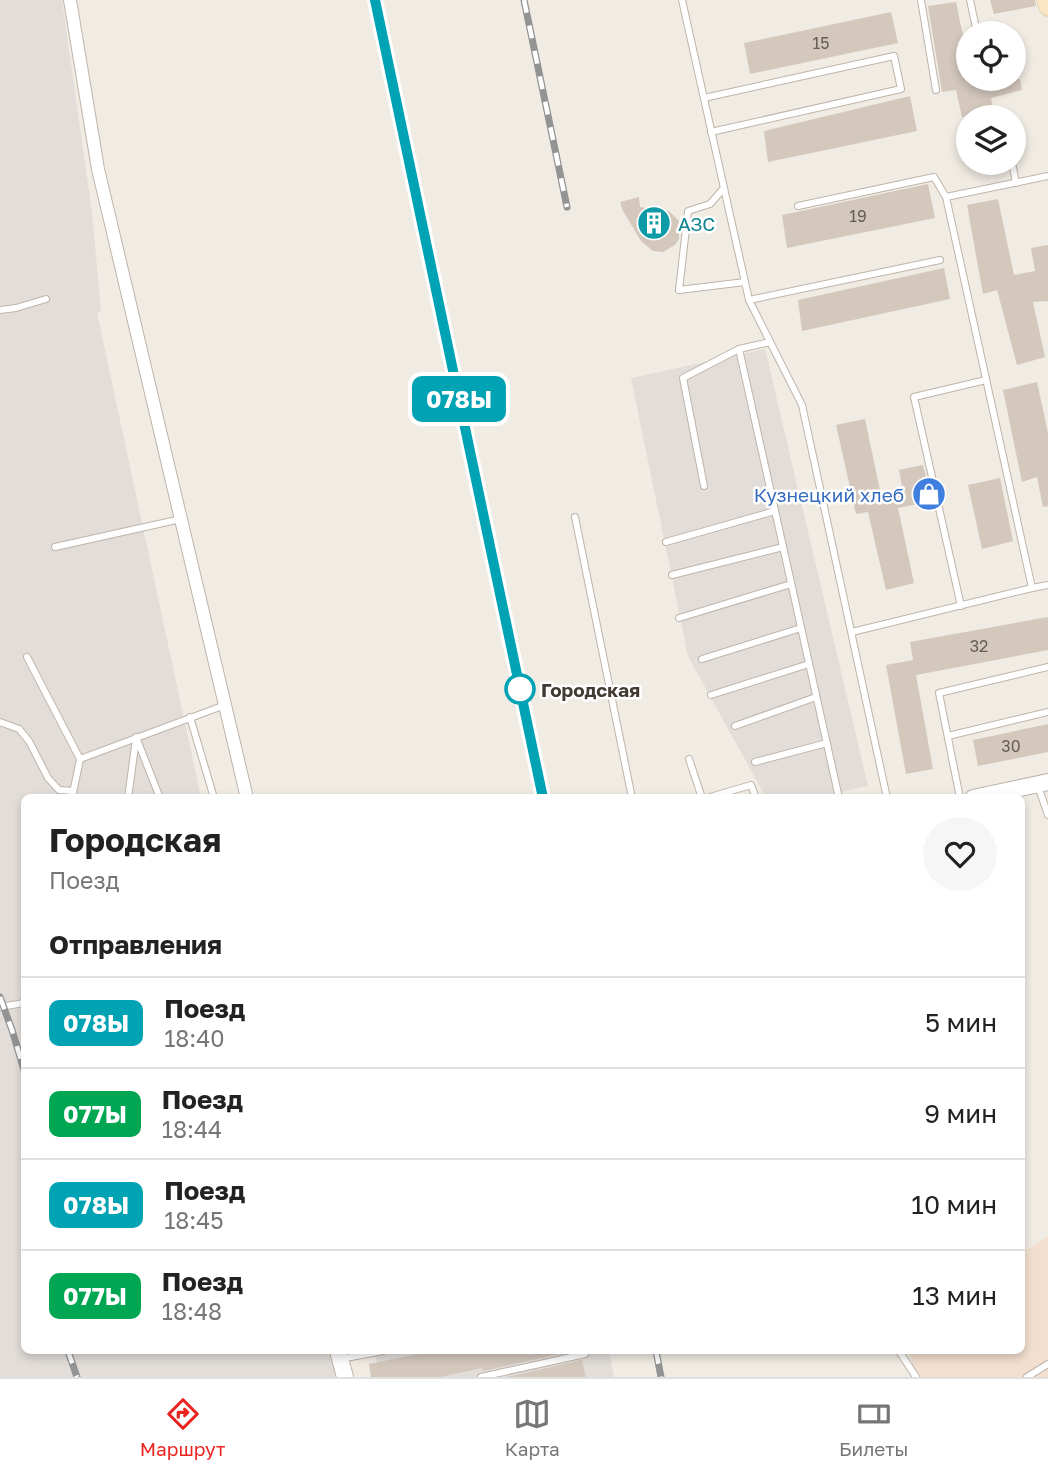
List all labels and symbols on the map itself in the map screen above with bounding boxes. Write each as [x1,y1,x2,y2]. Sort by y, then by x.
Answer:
house number: 15 [812,33,830,53]
building icon: АЗС [635,204,673,242]
house number: 19 [849,206,867,226]
place label: АЗС [678,212,715,235]
line badge: 078Ы [410,376,508,422]
shop icon: Кузнецкий хлеб [910,475,948,513]
place label: Кузнецкий хлеб [754,483,904,506]
house number: 32 [970,636,988,656]
marker: Городская [505,674,535,704]
place label: Городская [541,678,640,701]
house number: 30 [1001,736,1021,756]

